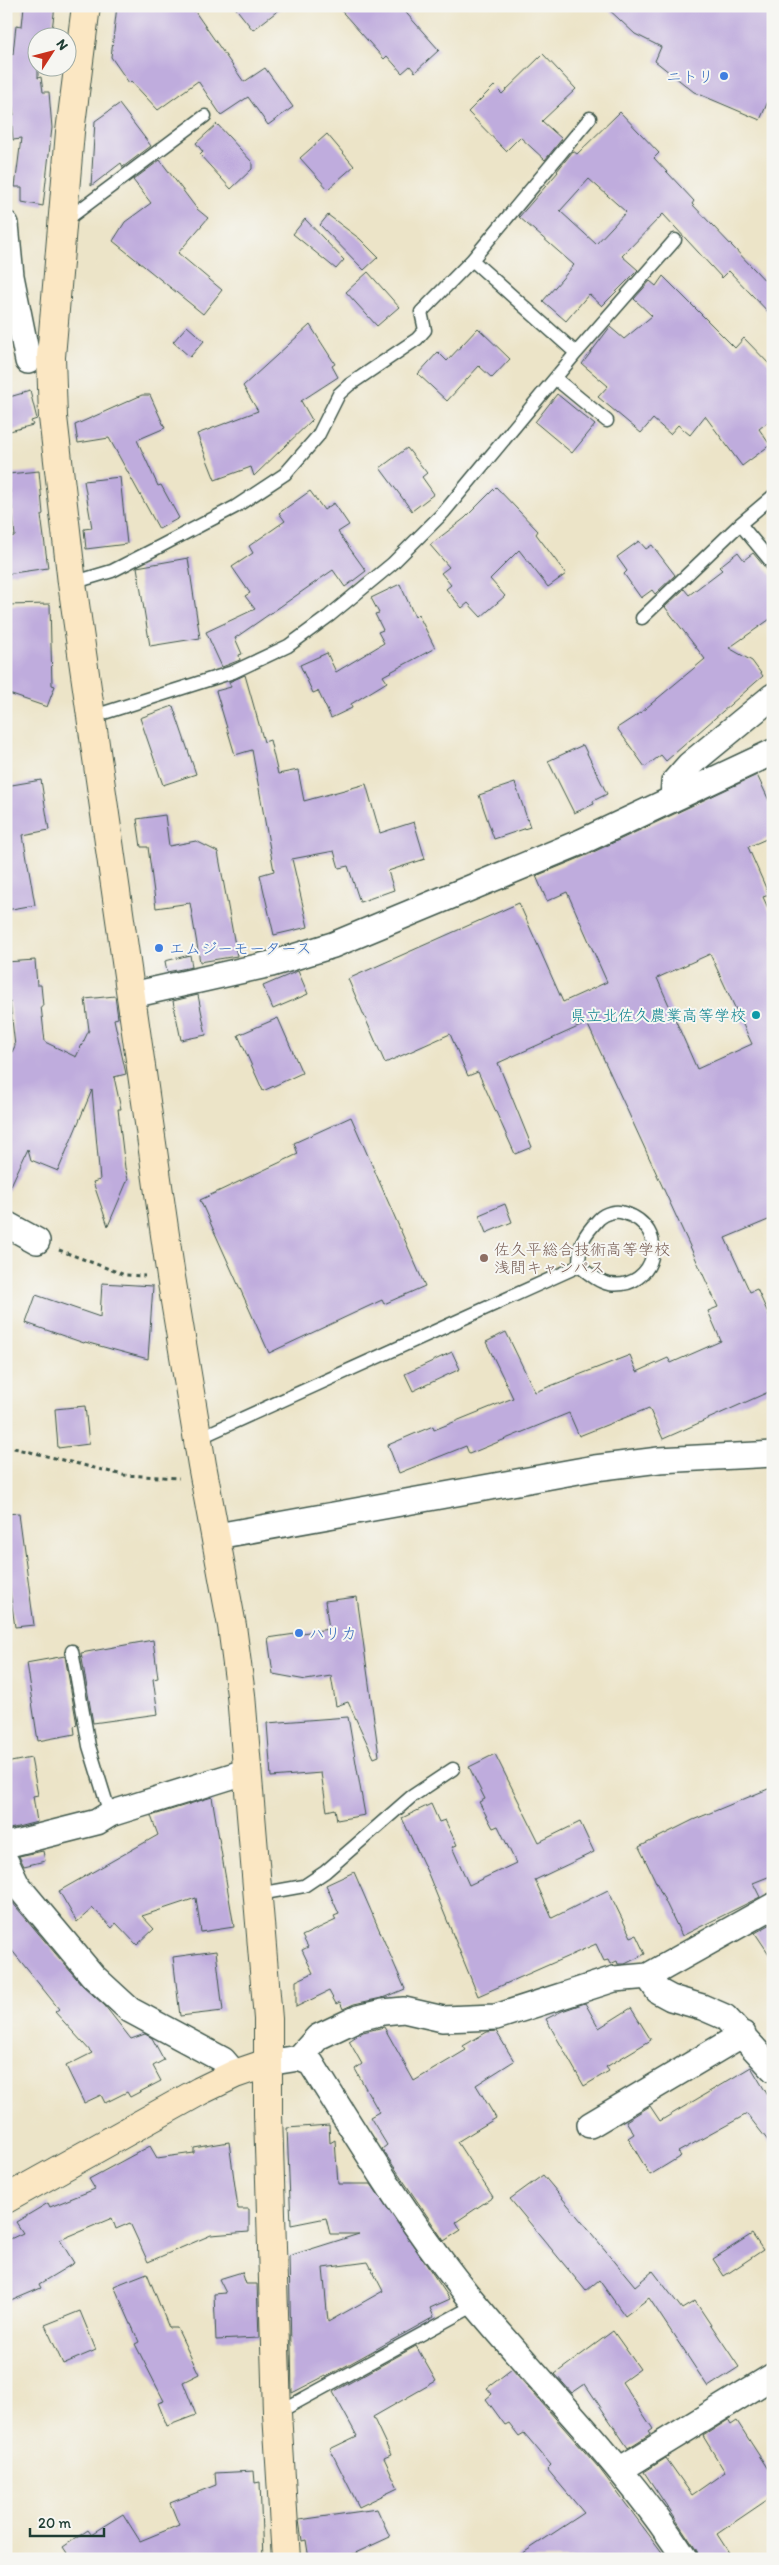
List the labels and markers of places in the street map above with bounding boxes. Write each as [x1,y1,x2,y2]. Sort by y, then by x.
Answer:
place label: ニトリ [666,67,714,86]
marker: ニトリ [718,70,730,82]
place label: エムジーモータース [169,939,312,958]
marker: エムジーモータース [153,942,165,954]
place label: 県立北佐久農業高等学校 [570,1006,746,1025]
marker: 県立北佐久農業高等学校 [750,1009,762,1021]
place label: 佐久平総合技術高等学校 浅間キャンパス [494,1240,670,1277]
marker: 佐久平総合技術高等学校 浅間キャンパス [478,1252,490,1264]
place label: ハリカ [309,1624,357,1643]
marker: ハリカ [293,1627,305,1639]

